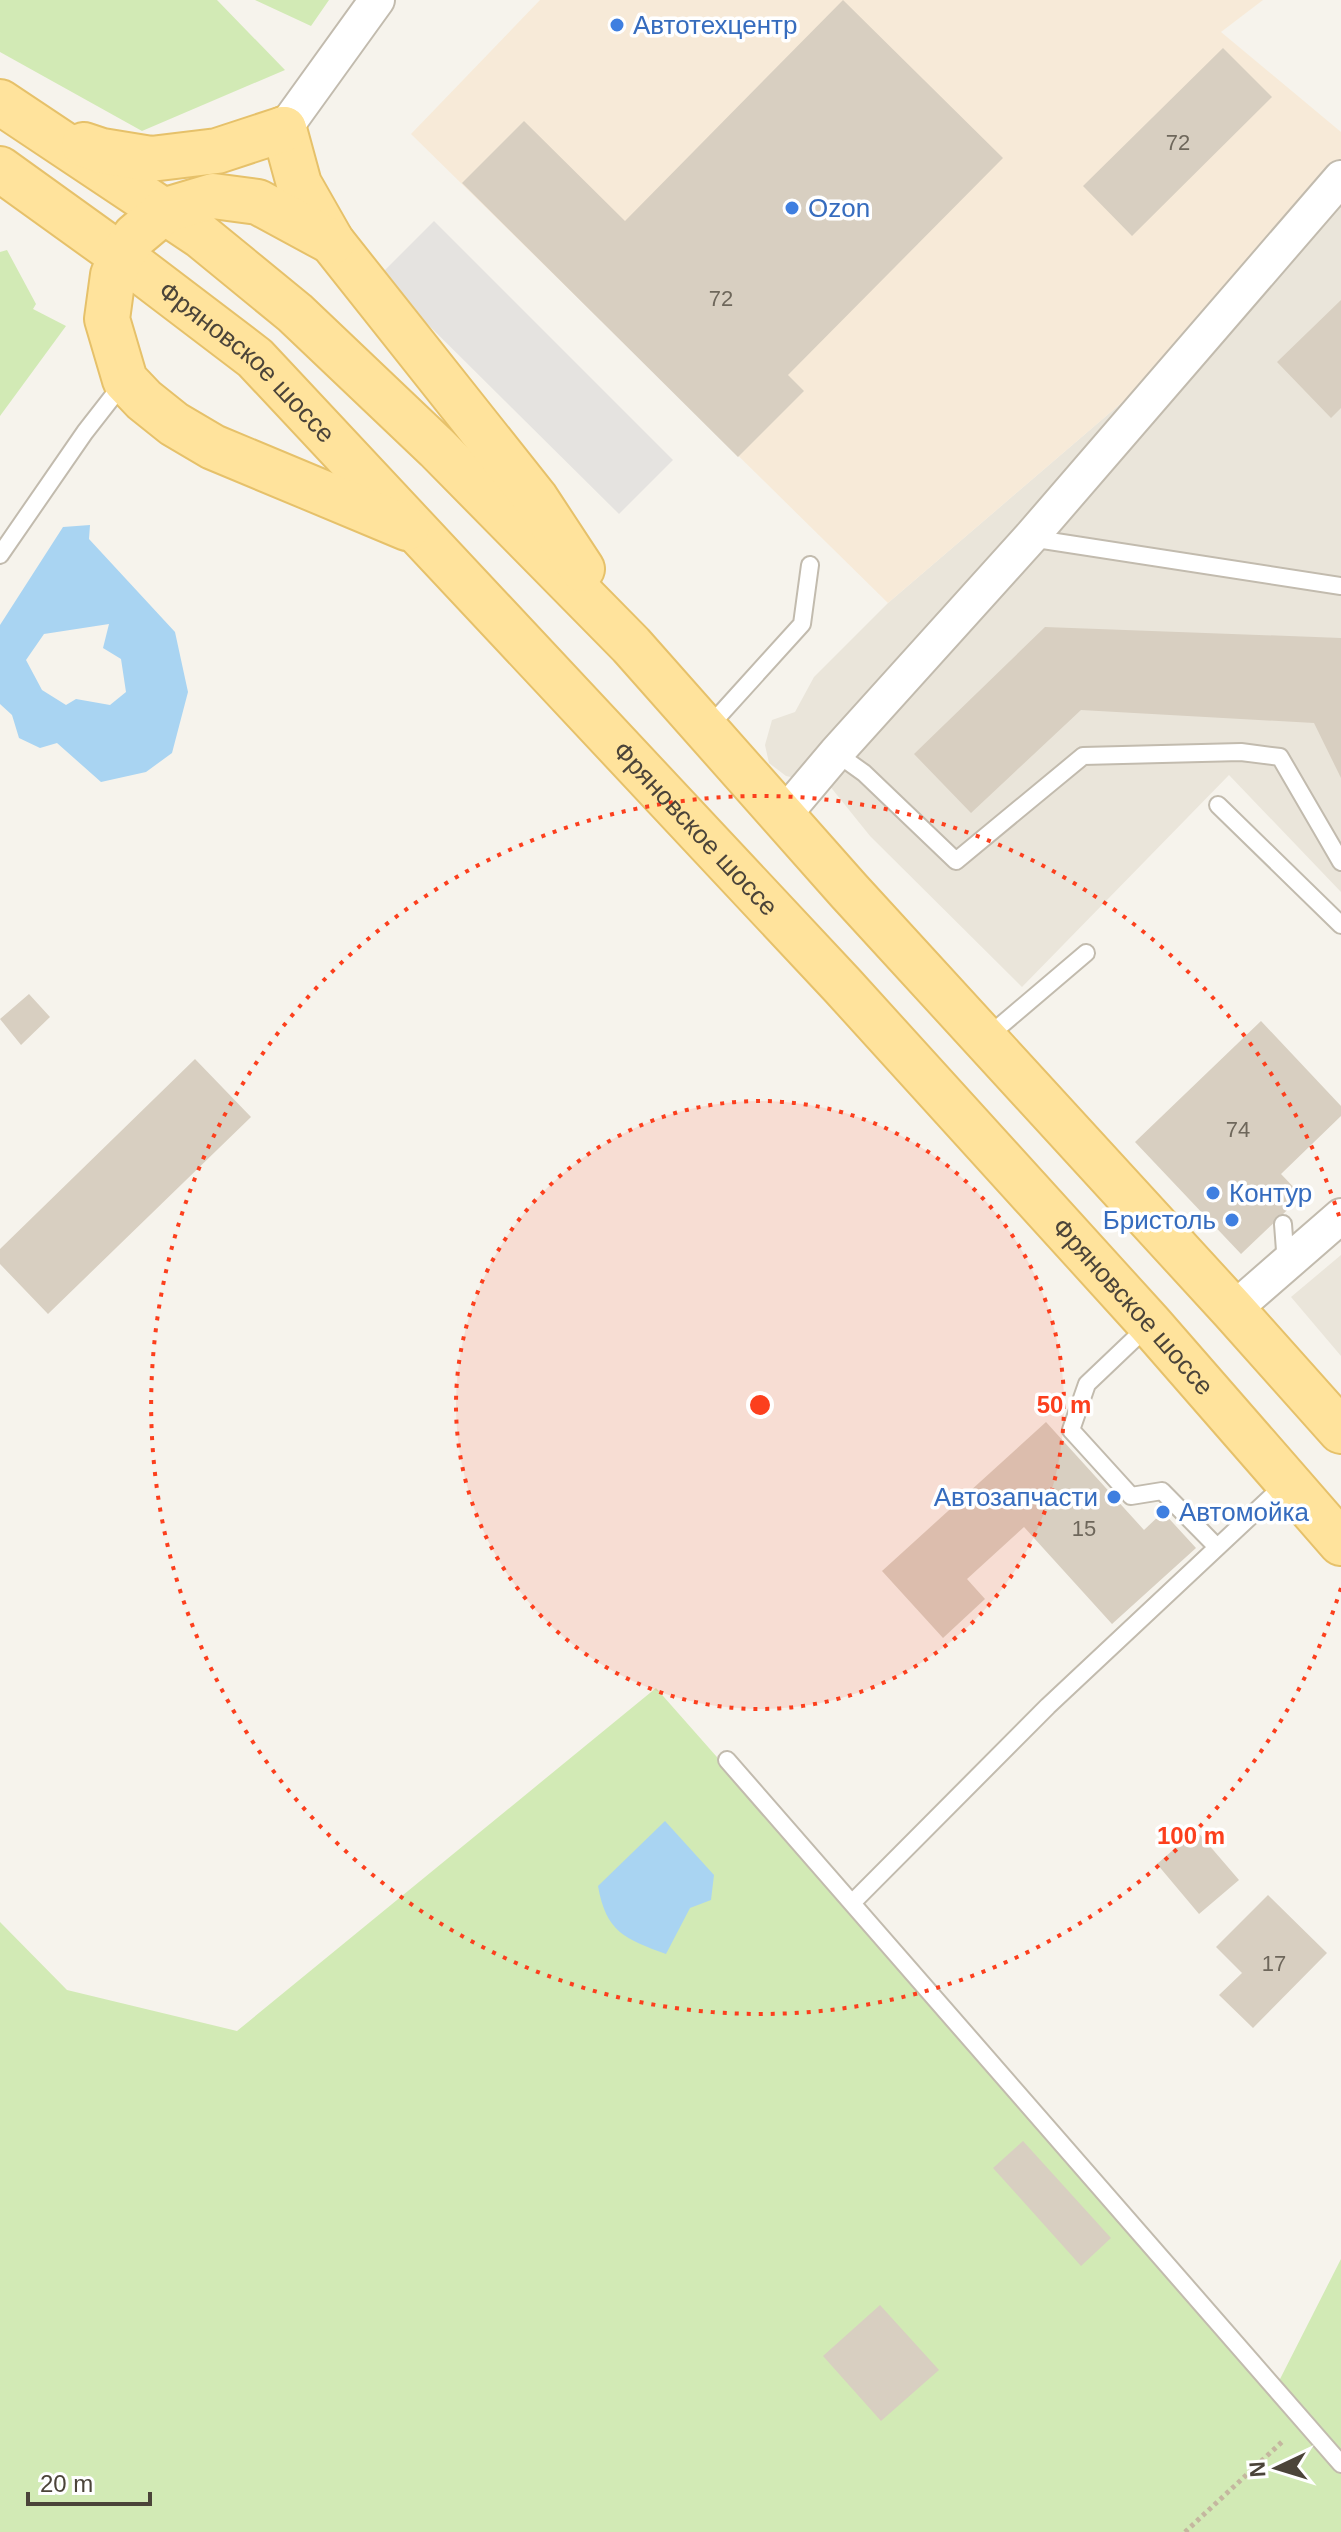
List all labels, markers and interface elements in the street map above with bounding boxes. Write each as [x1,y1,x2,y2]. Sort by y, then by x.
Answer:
place label: Автотехцентр [633,10,797,40]
marker: Автотехцентр [608,16,626,34]
house number: 72 [1166,130,1190,155]
place label: Ozon [808,193,870,223]
marker: Ozon [783,199,801,217]
street label: Фряновское шоссе [153,275,341,449]
house number: 72 [709,286,733,311]
street label: Фряновское шоссе [607,735,784,922]
house number: 74 [1226,1117,1250,1142]
place label: Контур [1229,1178,1312,1208]
marker: Контур [1204,1184,1222,1202]
place label: Бристоль [1103,1205,1216,1235]
marker: Бристоль [1223,1211,1241,1229]
street label: Фряновское шоссе [1046,1212,1220,1401]
centre of rings [746,1391,774,1419]
text: 50 m [1037,1391,1091,1418]
place label: Автозапчасти [934,1482,1098,1512]
marker: Автозапчасти [1105,1488,1123,1506]
place label: Автомойка [1179,1497,1309,1527]
marker: Автомойка [1154,1503,1172,1521]
house number: 15 [1072,1516,1096,1541]
text: 100 m [1157,1822,1225,1849]
house number: 17 [1262,1951,1286,1976]
north arrow [1237,2428,1317,2508]
scale bar [28,2456,150,2506]
text: N [1245,2461,1271,2478]
text: 20 m [40,2470,93,2497]

